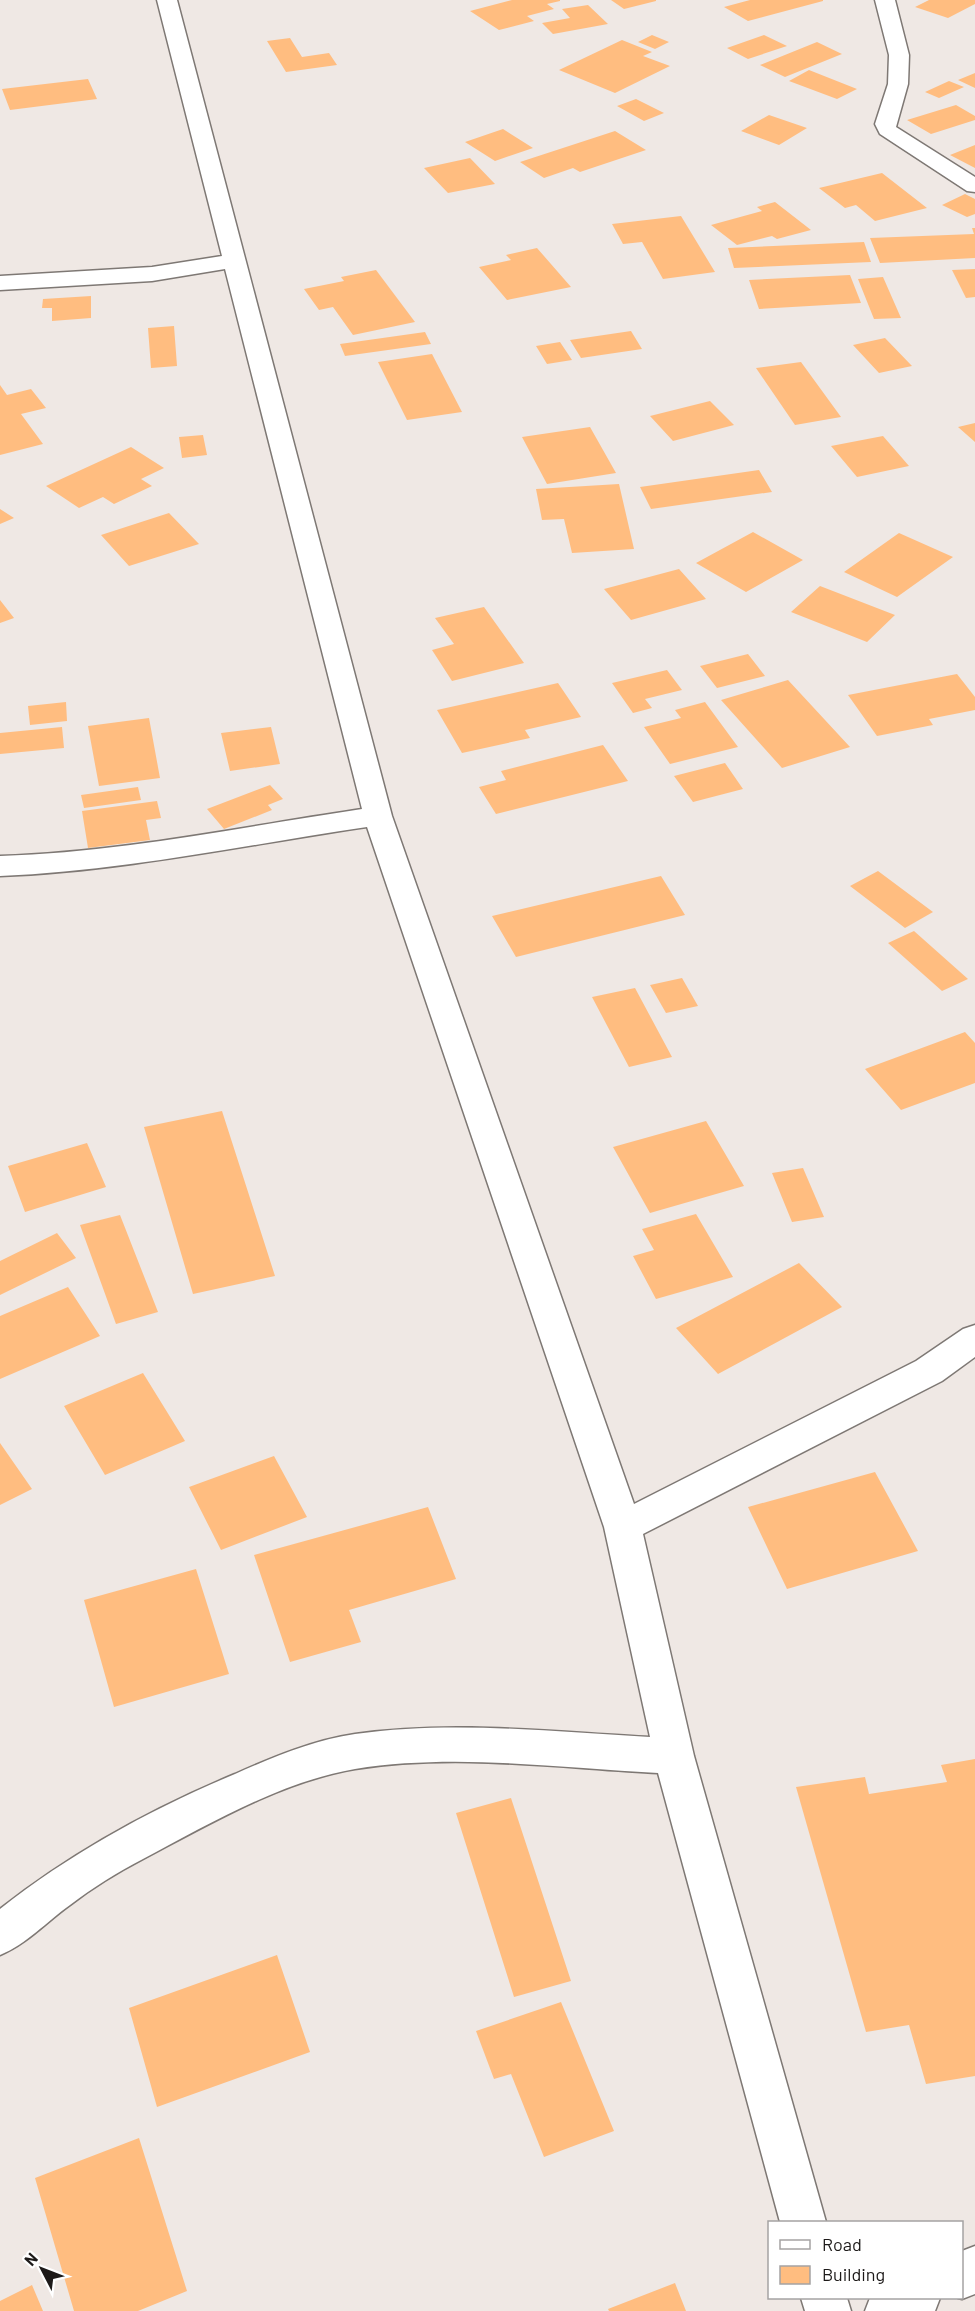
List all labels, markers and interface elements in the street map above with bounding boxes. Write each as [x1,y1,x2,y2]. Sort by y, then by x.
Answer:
legend [768,2221,963,2299]
text: Road [822,2233,862,2255]
north arrow [12,2239,72,2299]
text: N [20,2248,41,2269]
text: Building [822,2263,885,2285]

